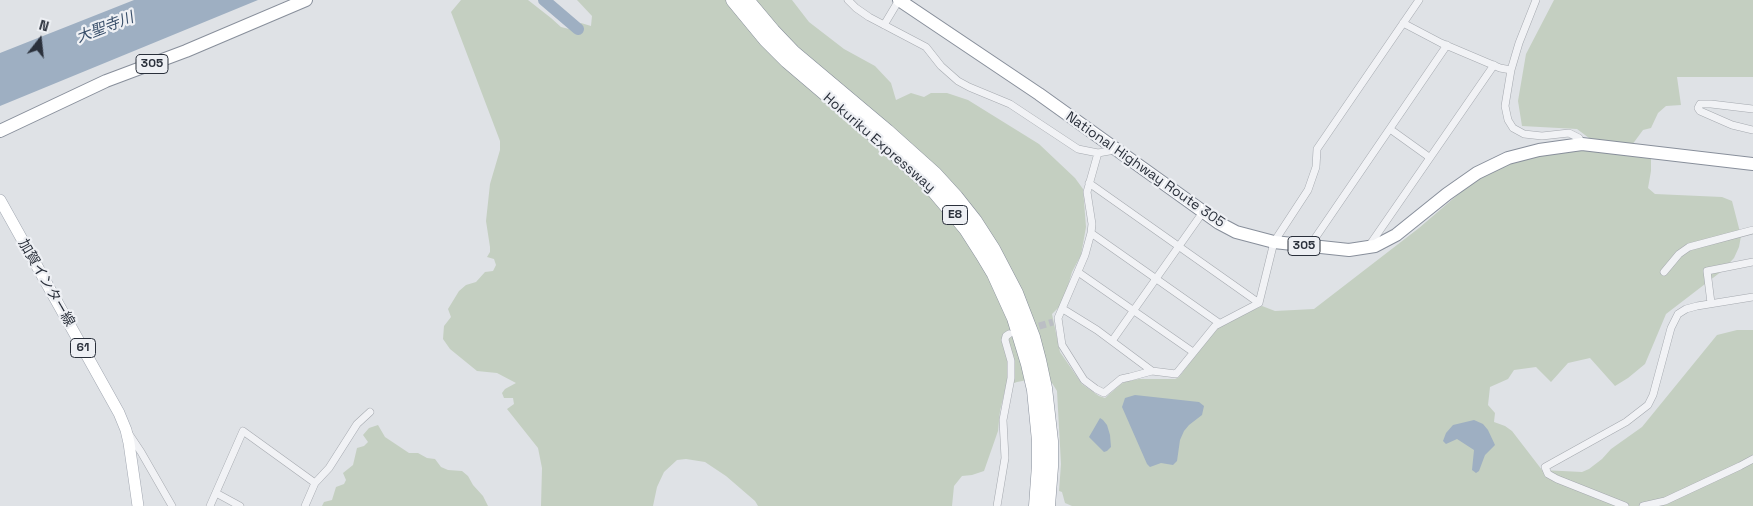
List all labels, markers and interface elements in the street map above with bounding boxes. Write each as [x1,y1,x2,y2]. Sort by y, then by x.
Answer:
water label: 大聖寺川 [74,9,136,47]
north arrow [15,15,65,65]
text: N [37,16,51,36]
road number: 305 [136,54,168,74]
street label: Hokuriku Expressway [820,90,938,196]
street label: National Highway Route 305 [1062,109,1228,231]
road number: E8 [942,206,968,224]
street label: 加賀インター線 [14,236,78,330]
road number: 305 [1288,237,1320,256]
road number: 61 [70,338,96,358]

